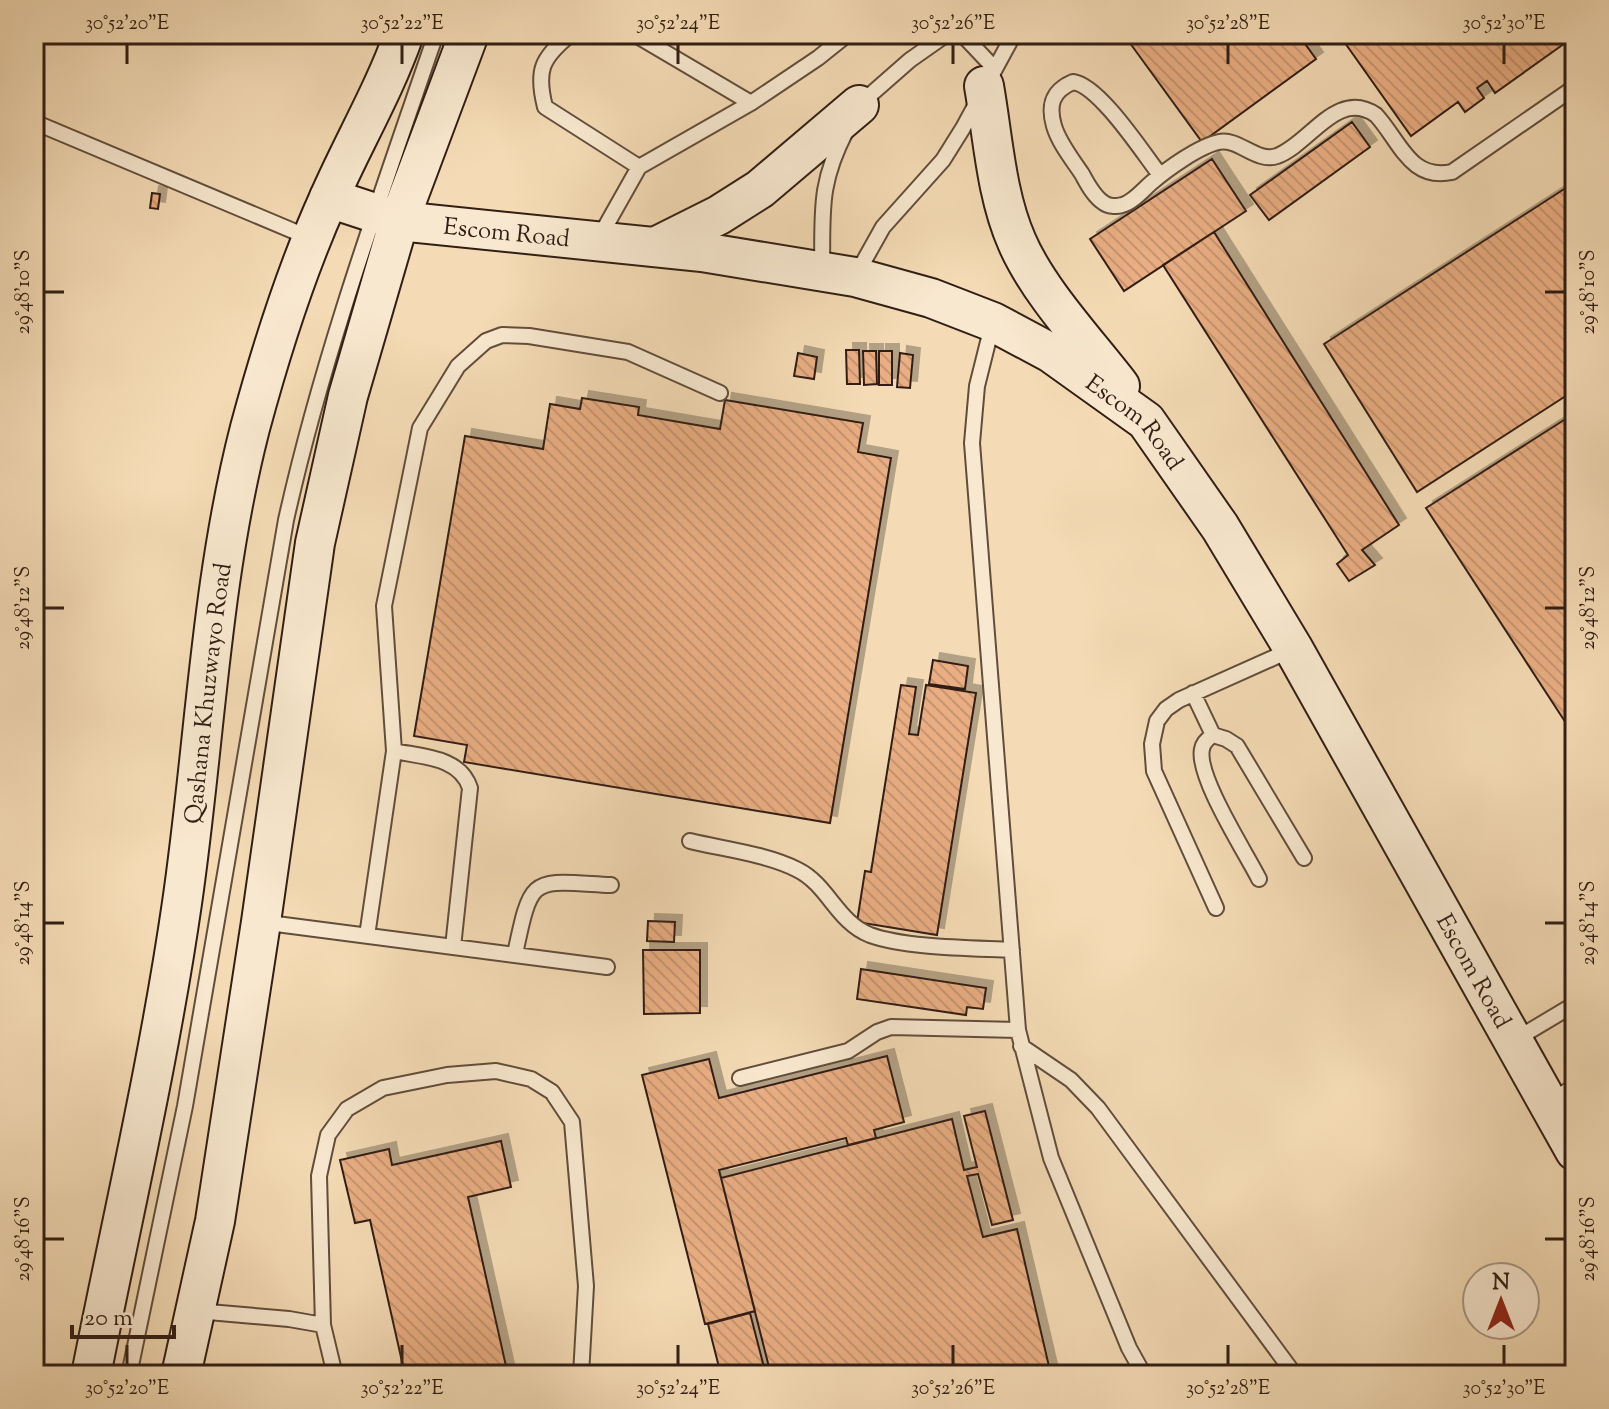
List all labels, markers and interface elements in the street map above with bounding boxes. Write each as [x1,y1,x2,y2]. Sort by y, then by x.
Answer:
text: 30°52'20"E [85,10,169,39]
text: 30°52'22"E [360,10,444,39]
text: 30°52'24"E [636,10,720,39]
text: 30°52'26"E [911,10,995,39]
text: 30°52'28"E [1186,10,1270,39]
text: 30°52'30"E [1463,10,1545,39]
street label: Escom Road [442,211,572,257]
text: 29°48'10"S [10,250,39,334]
text: 29°48'10"S [1575,250,1604,334]
street label: Escom Road [1077,368,1191,478]
street label: Qashana Khuzwayo Road [177,560,242,826]
text: 29°48'12"S [10,566,39,650]
text: 29°48'12"S [1575,566,1604,650]
text: 29°48'14"S [10,880,39,966]
text: 29°48'14"S [1575,880,1604,966]
street label: Escom Road [1426,908,1518,1036]
text: 29°48'16"S [10,1196,39,1282]
text: 29°48'16"S [1575,1196,1604,1282]
north arrow [1461,1261,1541,1341]
text: N [1492,1268,1510,1300]
scale bar [72,1289,174,1339]
text: 20 m [84,1302,133,1336]
text: 30°52'20"E [85,1375,169,1404]
text: 30°52'22"E [360,1375,444,1404]
text: 30°52'24"E [636,1375,720,1404]
text: 30°52'26"E [911,1375,995,1404]
text: 30°52'28"E [1186,1375,1270,1404]
text: 30°52'30"E [1463,1375,1545,1404]

